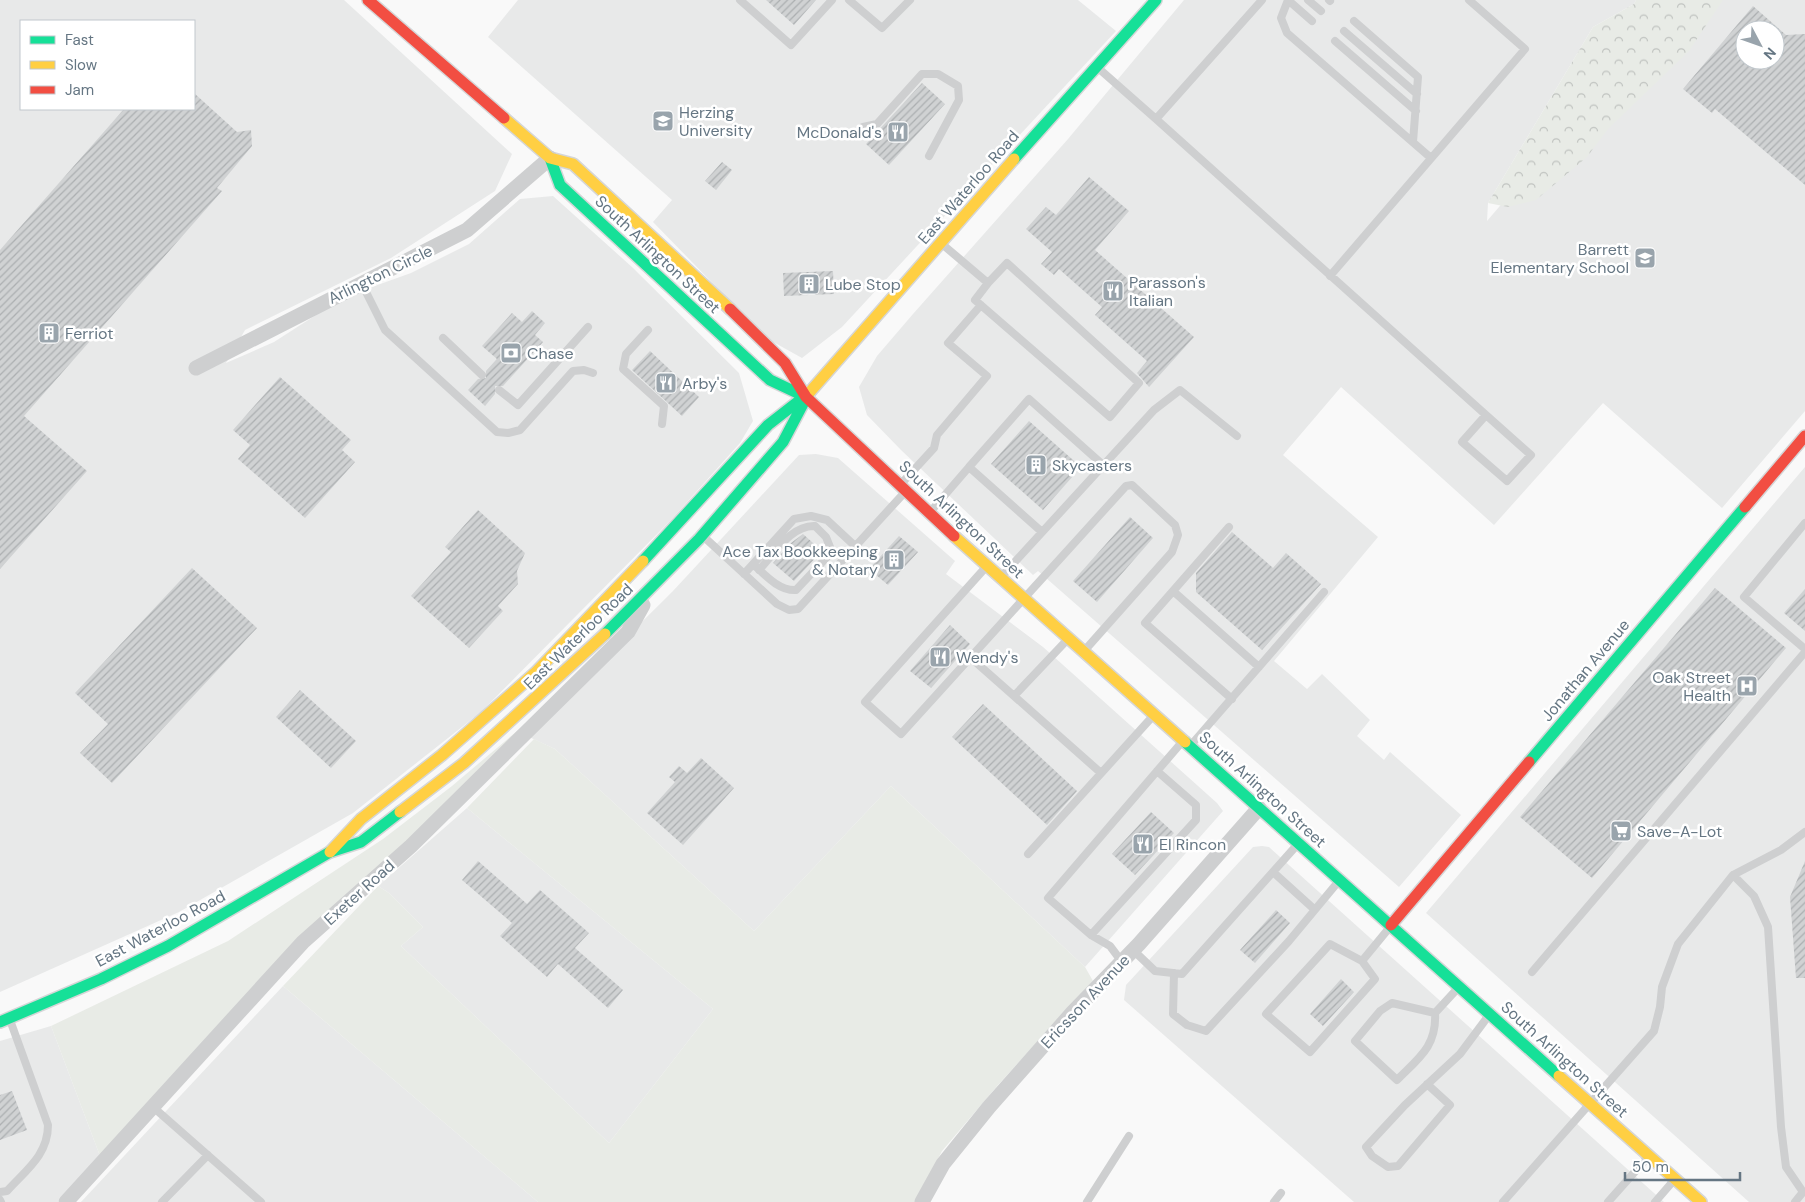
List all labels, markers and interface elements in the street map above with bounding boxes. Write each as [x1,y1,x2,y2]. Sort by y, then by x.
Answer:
legend [20,20,195,110]
north arrow [1735,20,1785,70]
text: Fast [65,30,94,50]
text: N [1760,44,1780,63]
text: Slow [65,55,98,75]
text: Jam [65,80,94,100]
place label: Herzing University [679,102,753,141]
school or university icon: Herzing University [651,109,675,133]
restaurant icon: McDonald's [886,120,910,144]
place label: McDonald's [797,122,882,143]
street label: East Waterloo Road [913,126,1024,249]
street label: South Arlington Street [591,191,725,318]
place label: Barrett Elementary School [1491,239,1629,278]
street label: Arlington Circle [324,240,436,309]
school or university icon: Barrett Elementary School [1633,246,1657,270]
building icon: Lube Stop [797,272,821,296]
place label: Parasson's Italian [1129,272,1206,311]
place label: Lube Stop [825,274,901,295]
restaurant icon: Parasson's Italian [1101,279,1125,303]
building icon: Ferriot [37,321,61,345]
place label: Ferriot [65,323,113,344]
bank icon: Chase [499,341,523,365]
place label: Chase [527,343,574,364]
restaurant icon: Arby's [654,371,678,395]
place label: Arby's [682,373,727,394]
building icon: Skycasters [1024,453,1048,477]
place label: Skycasters [1052,455,1132,476]
street label: South Arlington Street [895,456,1029,583]
place label: Ace Tax Bookkeeping & Notary [722,541,878,580]
building icon: Ace Tax Bookkeeping & Notary [882,548,906,572]
street label: East Waterloo Road [519,579,638,694]
street label: Jonathan Avenue [1536,615,1634,726]
restaurant icon: Wendy's [928,645,952,669]
place label: Wendy's [956,647,1018,668]
place label: Oak Street Health [1652,667,1731,706]
hospital icon: Oak Street Health [1735,674,1759,698]
street label: South Arlington Street [1195,727,1331,852]
supermarket icon: Save-A-Lot [1609,819,1633,843]
place label: Save-A-Lot [1637,821,1722,842]
restaurant icon: El Rincon [1131,832,1155,856]
place label: El Rincon [1159,834,1226,855]
street label: Exeter Road [320,855,399,930]
street label: East Waterloo Road [92,885,229,972]
street label: Ericsson Avenue [1036,950,1134,1053]
street label: South Arlington Street [1497,997,1633,1122]
scale bar [1625,1150,1740,1182]
text: 50 m [1632,1157,1669,1177]

